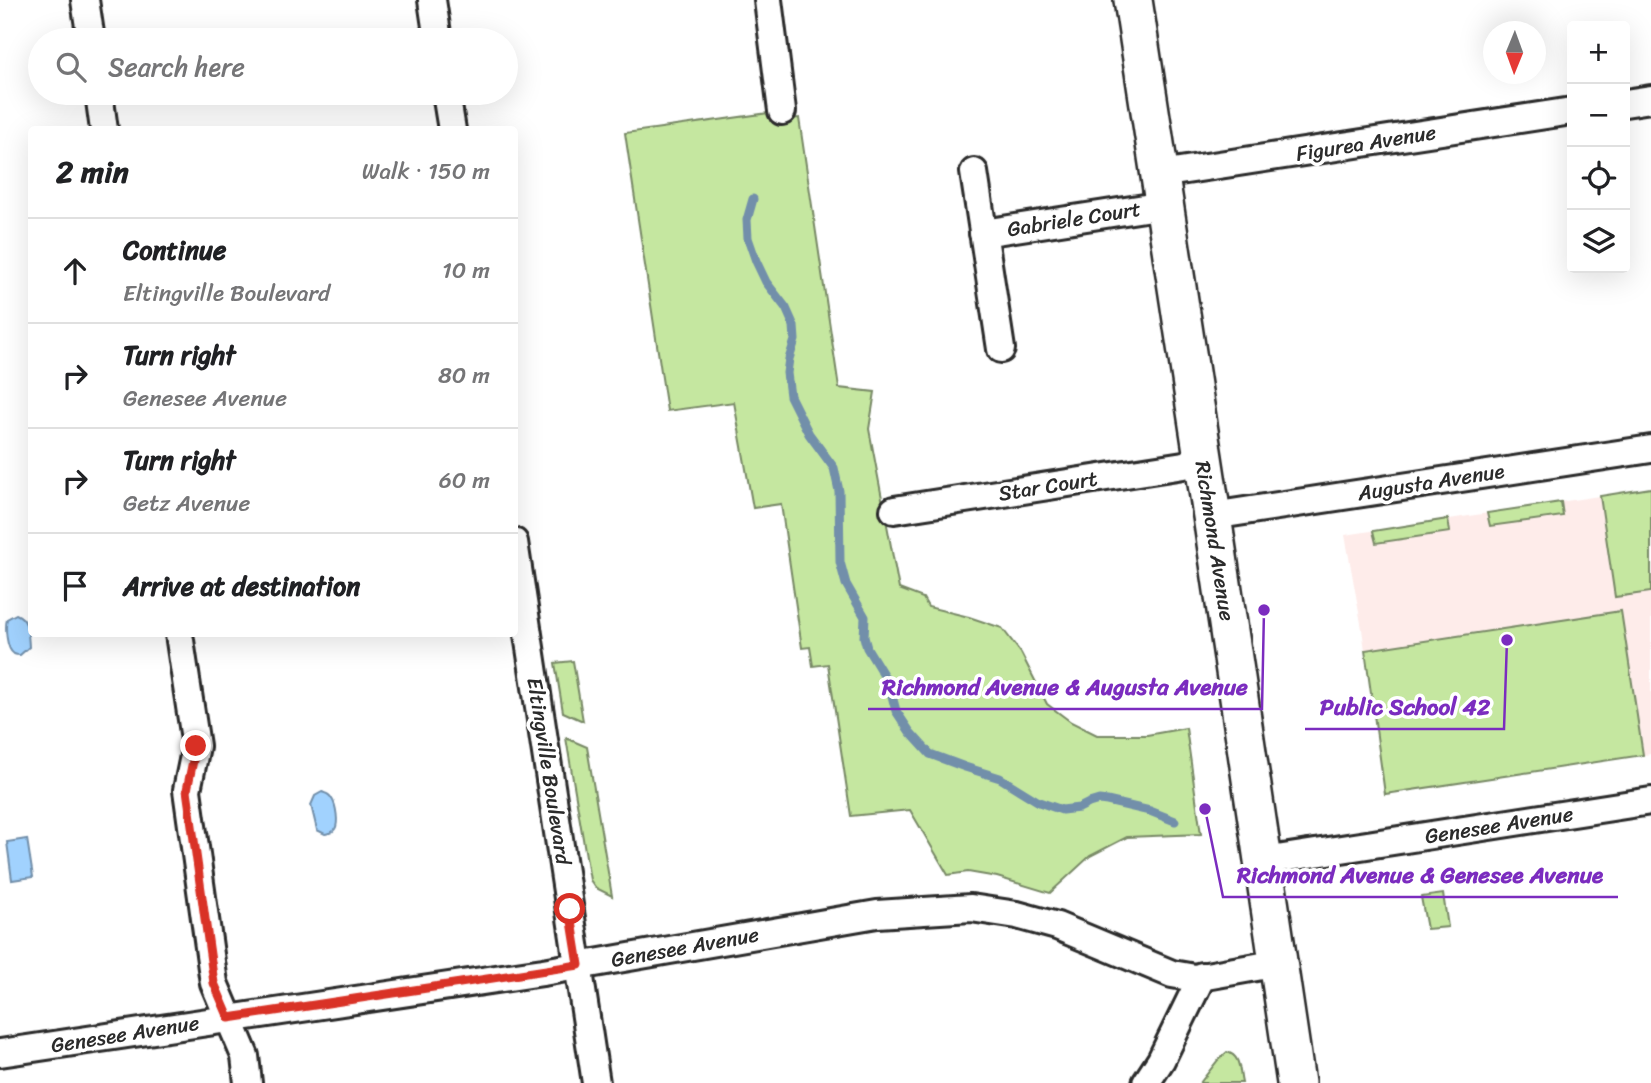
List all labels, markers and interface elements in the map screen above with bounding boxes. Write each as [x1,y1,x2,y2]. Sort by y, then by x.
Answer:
north arrow [1483,21,1546,84]
map controls [1567,21,1630,273]
button: + [1567,21,1630,84]
search box [28,28,518,105]
text: Search here [108,44,245,90]
icon: search [52,48,90,86]
button: − [1567,84,1630,147]
street label: Figurea Avenue [1293,113,1439,173]
text: 2 min [56,145,129,199]
button: locate [1567,147,1630,210]
text: Walk · 150 m [362,151,490,192]
street label: Gabriele Court [1004,190,1144,248]
button: layers [1567,210,1630,273]
text: Continue [123,227,226,273]
text: 10 m [442,250,490,291]
icon: ahead [56,252,94,290]
text: Eltingville Boulevard [123,273,330,314]
text: Turn right [123,332,236,378]
text: 80 m [438,355,490,396]
icon: right [56,357,94,395]
text: Genesee Avenue [123,378,287,419]
text: Turn right [123,437,236,483]
street label: Augusta Avenue [1354,452,1507,513]
street label: Richmond Avenue [1184,458,1246,624]
street label: Star Court [996,459,1100,513]
text: 60 m [439,460,490,501]
icon: right [56,462,94,500]
text: Getz Avenue [123,483,250,524]
text: Arrive at destination [123,563,360,609]
icon: arrive [56,567,94,605]
callout: Richmond Avenue & Augusta Avenue [868,665,1262,709]
text: Richmond Avenue & Augusta Avenue [881,667,1248,708]
street label: Eltingville Boulevard [515,675,583,869]
callout: Public School 42 [1305,685,1504,729]
text: Public School 42 [1320,687,1491,728]
route end [180,730,211,761]
street label: Genesee Avenue [1422,794,1576,855]
callout: Richmond Avenue & Genesee Avenue [1223,853,1618,897]
text: Richmond Avenue & Genesee Avenue [1236,855,1604,896]
route start [554,893,585,924]
street label: Genesee Avenue [608,915,762,979]
street label: Genesee Avenue [48,1003,202,1064]

